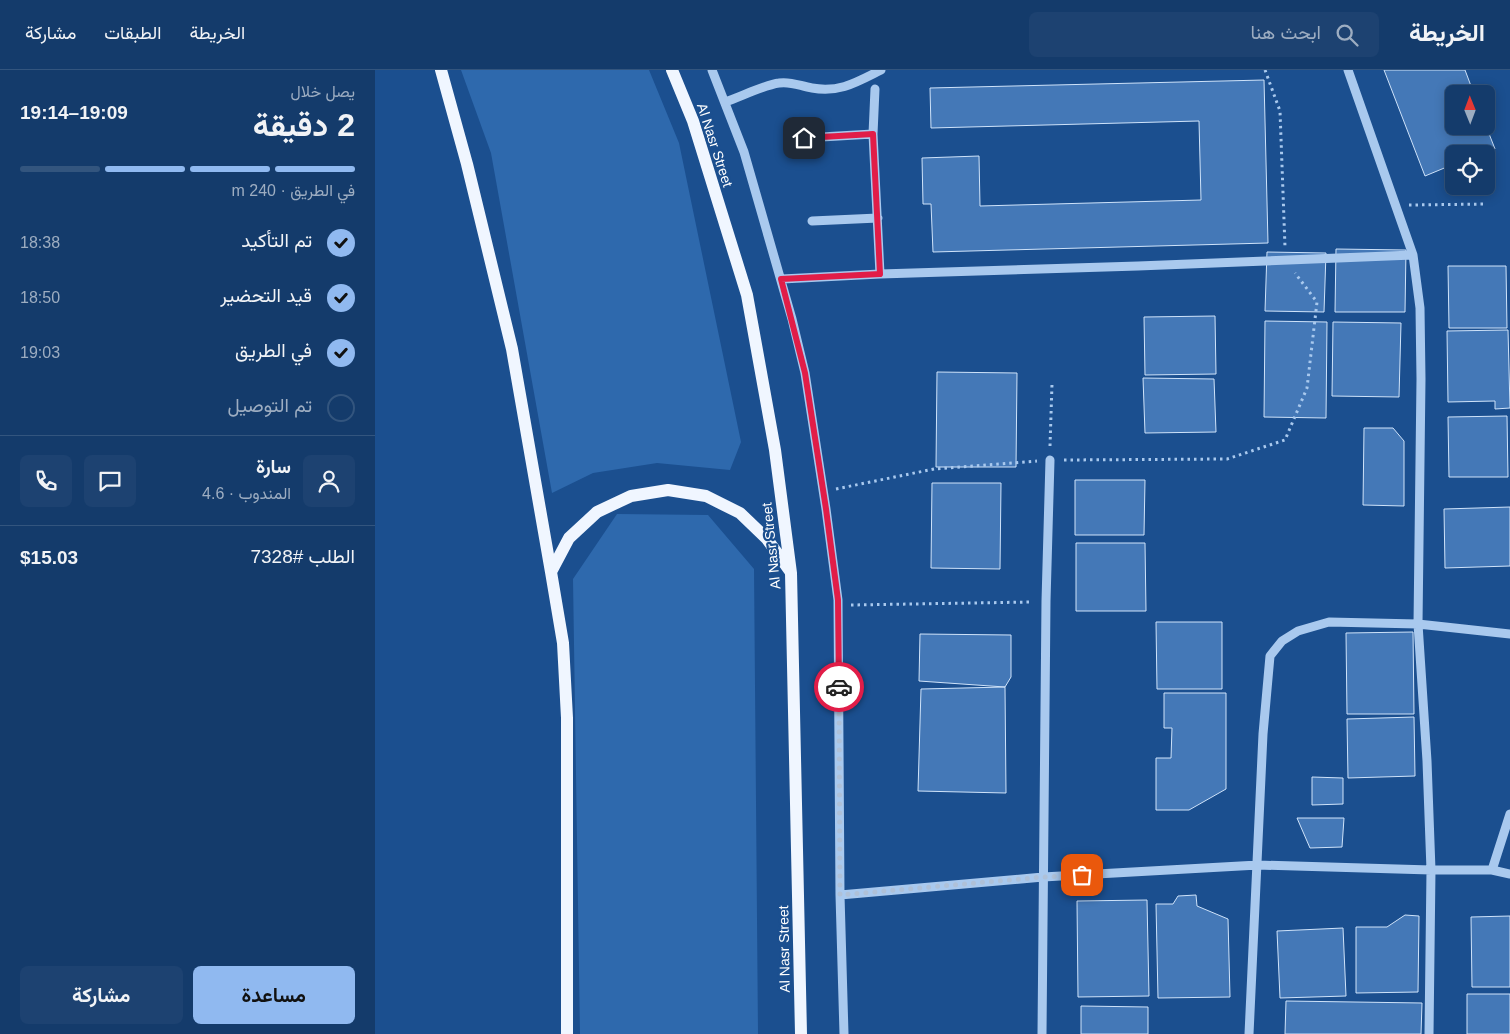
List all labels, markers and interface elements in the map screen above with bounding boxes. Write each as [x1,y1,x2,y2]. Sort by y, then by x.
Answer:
search box [1029,12,1379,57]
text: الخريطة [1409,19,1485,46]
icon: search [1333,21,1361,49]
text: ابحث هنا [1251,22,1321,43]
text: مشاركة [25,23,76,43]
text: الطبقات [104,23,161,43]
text: الخريطة [189,23,245,43]
text: يصل خلال [291,83,355,100]
north arrow [1445,85,1495,135]
map controls [1445,85,1495,195]
street label: Al Nasr Street [694,101,736,189]
text: 19:09–19:14 [20,102,128,123]
text: 2 دقيقة [253,107,355,143]
pin [783,117,825,159]
icon: home [790,124,818,152]
button: locate [1445,145,1495,195]
text: في الطريق · 240 m [232,182,355,199]
icon: check [327,229,355,257]
text: تم التأكيد [241,230,312,251]
text: 18:38 [20,234,60,251]
icon: check [327,284,355,312]
text: قيد التحضير [220,285,312,306]
text: 18:50 [20,289,60,306]
icon: check [327,339,355,367]
text: في الطريق [235,340,312,361]
text: 19:03 [20,344,60,361]
text: تم التوصيل [228,395,312,416]
button: phone [20,455,72,507]
button: chat [84,455,136,507]
button: person [303,455,355,507]
text: سارة [256,456,291,477]
text: المندوب · 4.6 [202,485,291,502]
street label: Al Nasr Street [758,502,784,590]
text: الطلب #7328 [250,546,355,567]
text: $15.03 [20,547,78,568]
courier [814,662,864,712]
icon: car [825,673,853,701]
pin [1061,854,1103,896]
icon: bag [1068,861,1096,889]
street label: Al Nasr Street [775,905,793,993]
button: مشاركة [20,966,183,1024]
button: مساعدة [193,966,355,1024]

